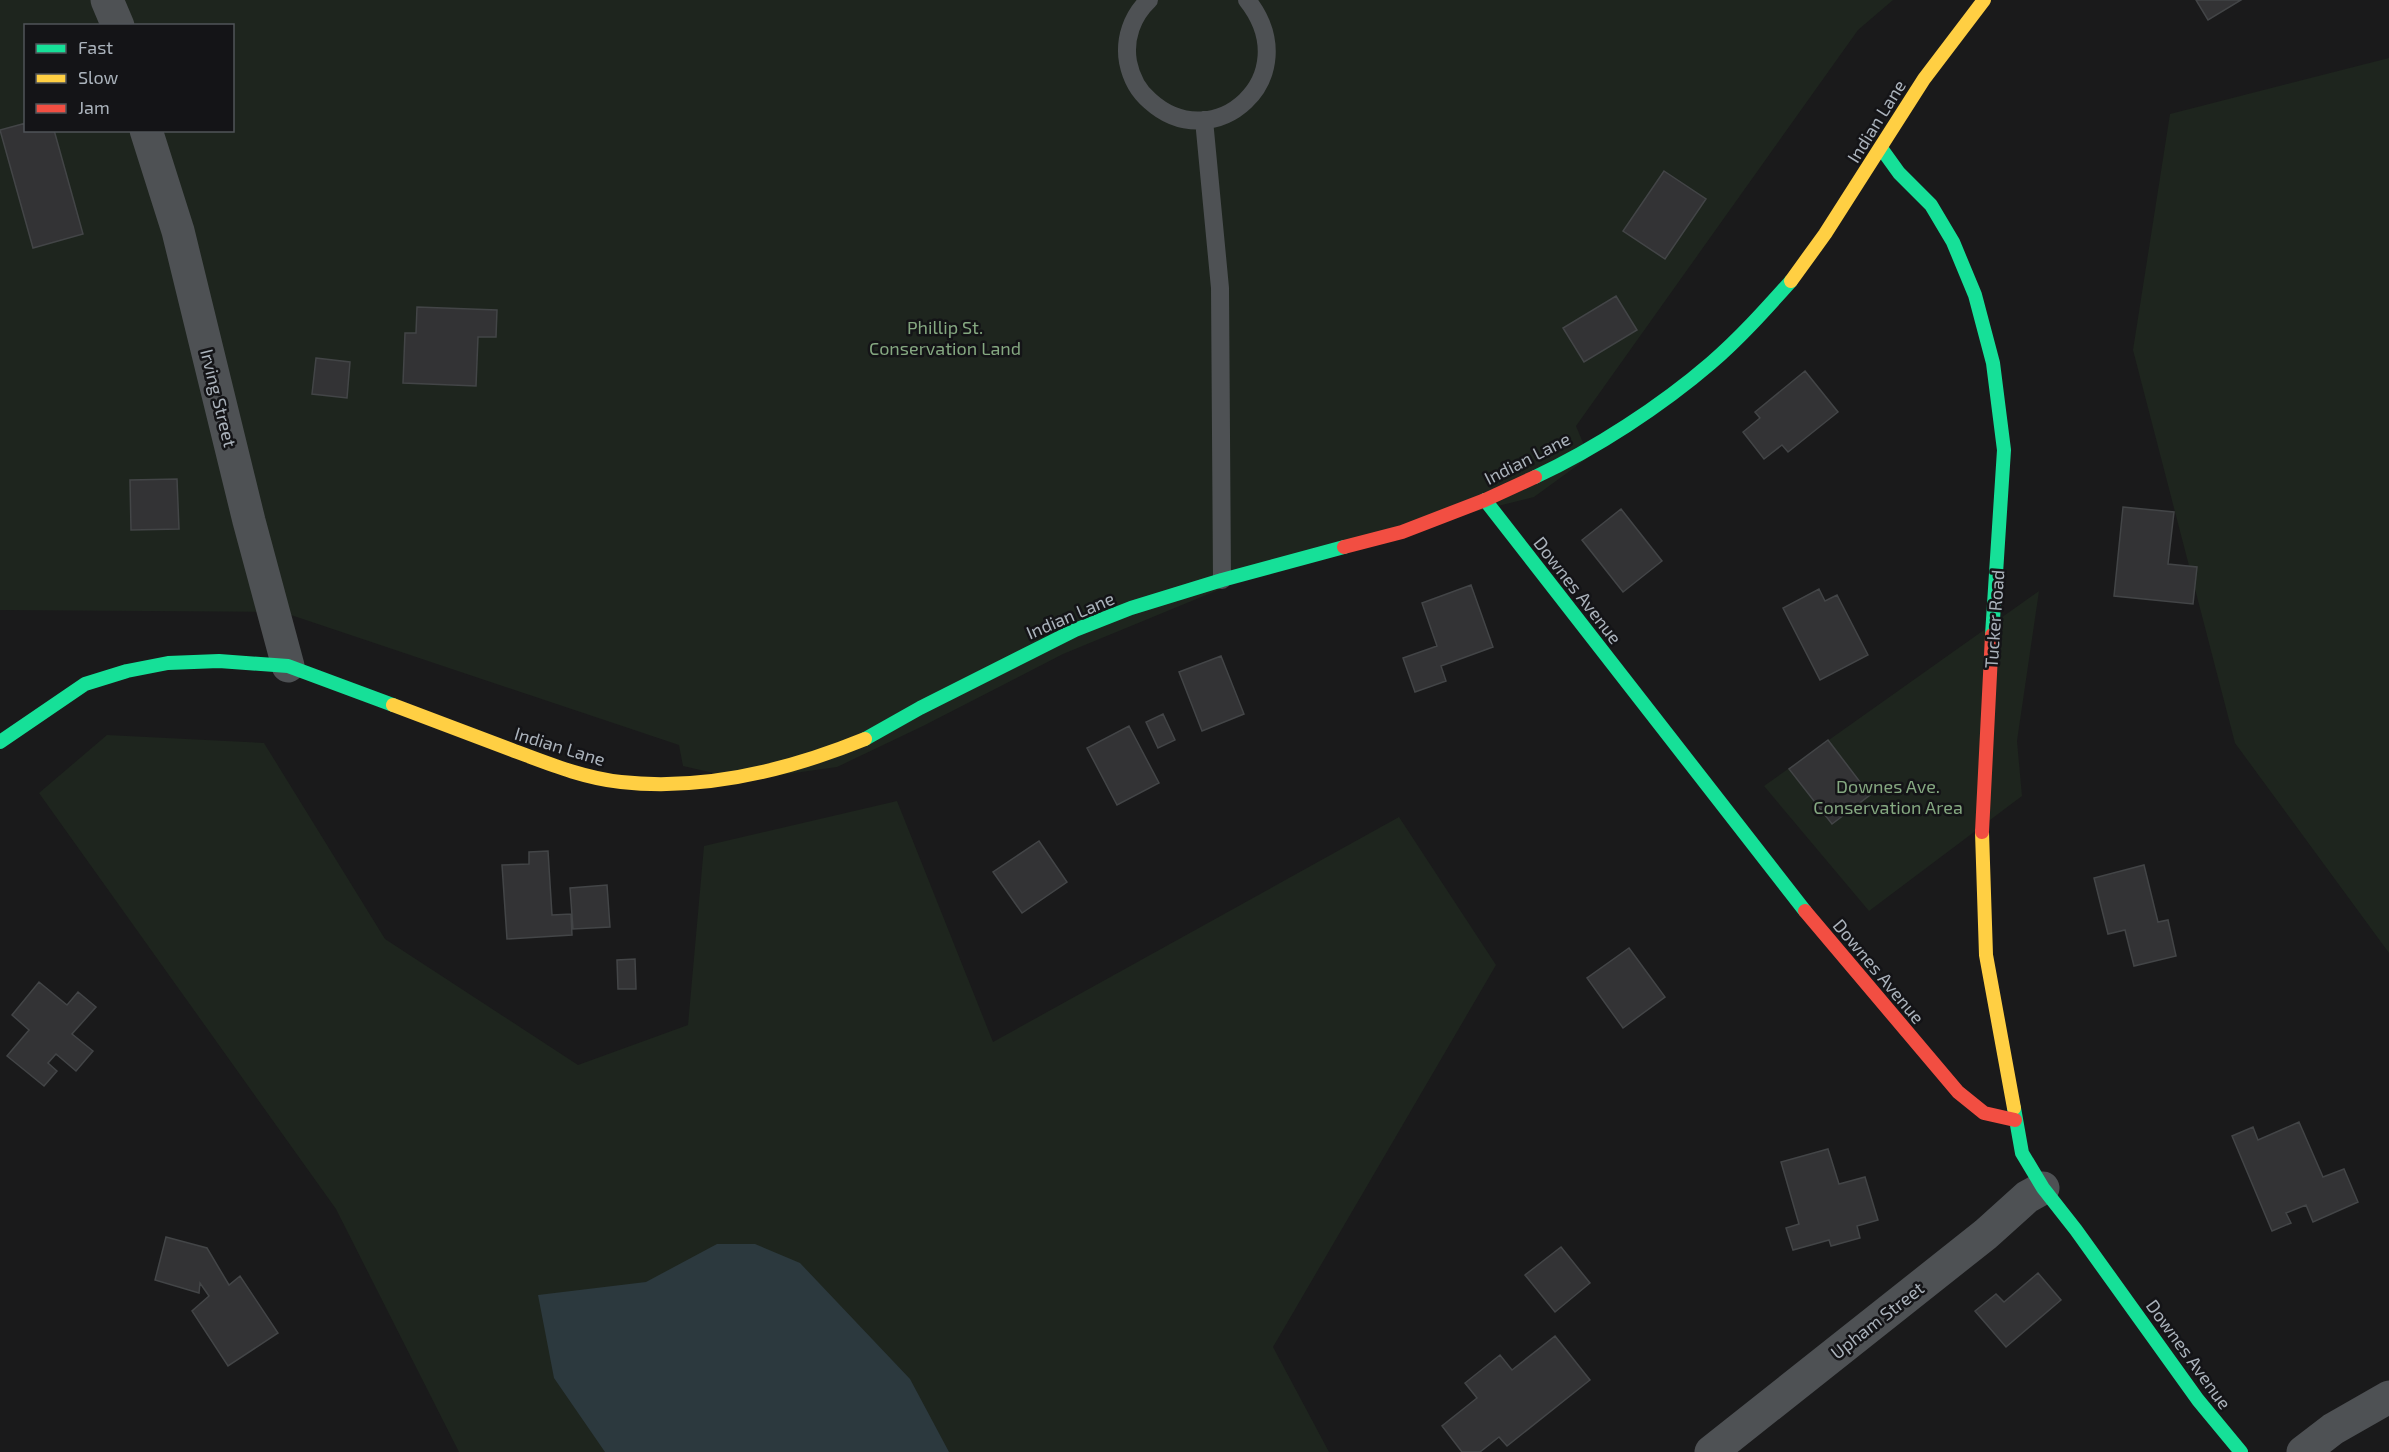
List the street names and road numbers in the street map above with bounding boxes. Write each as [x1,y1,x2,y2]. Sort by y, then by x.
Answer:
street label: Indian Lane [1842,75,1910,167]
street label: Irving Street [196,347,242,450]
street label: Indian Lane [1480,427,1574,489]
street label: Downes Avenue [1529,532,1627,648]
street label: Tucker Road [1980,569,2008,669]
street label: Indian Lane [1023,587,1117,643]
street label: Indian Lane [512,722,608,770]
street label: Downes Avenue [1829,914,1929,1028]
street label: Upham Street [1826,1277,1928,1363]
street label: Downes Avenue [2142,1295,2236,1413]

